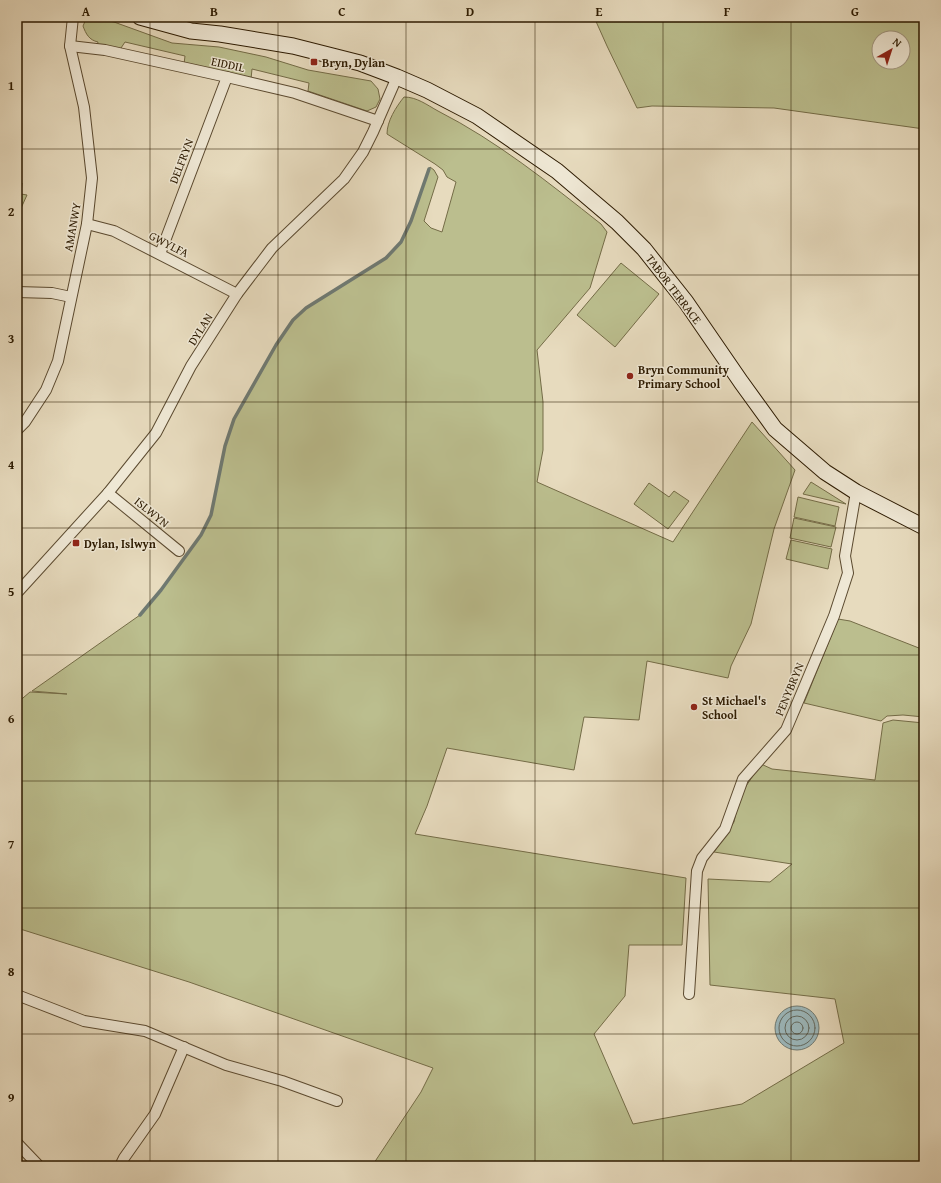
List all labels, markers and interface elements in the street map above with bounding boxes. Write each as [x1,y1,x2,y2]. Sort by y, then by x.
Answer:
text: A [82,2,91,21]
text: B [210,2,218,21]
text: C [338,2,346,21]
text: D [466,2,474,21]
text: E [596,2,603,21]
text: F [724,2,731,21]
text: G [851,2,859,21]
north arrow [871,30,911,70]
text: N [889,34,906,51]
street label: EIDDIL [210,52,246,76]
place label: Bryn, Dylan [322,54,385,71]
marker: Bryn, Dylan [309,57,319,67]
text: 1 [8,76,14,95]
street label: DELFRYN [165,136,197,186]
street label: AMANWY [59,201,85,253]
text: 2 [8,202,15,221]
street label: GWYLFA [146,227,192,262]
street label: TABOR TERRACE [642,251,706,327]
street label: DYLAN [183,309,217,348]
text: 3 [8,329,14,348]
place label: Bryn Community Primary School [638,361,730,392]
marker: Bryn Community Primary School [625,371,635,381]
text: 4 [8,455,15,474]
street label: ISLWYN [131,493,173,531]
place label: Dylan, Islwyn [84,535,156,552]
marker: Dylan, Islwyn [71,538,81,548]
text: 5 [8,582,15,601]
street label: PENYBRYN [770,660,808,718]
place label: St Michael's School [702,692,766,723]
marker: St Michael's School [689,702,699,712]
text: 6 [8,709,15,728]
text: 7 [8,835,15,854]
text: 8 [8,962,15,981]
text: 9 [8,1088,15,1107]

